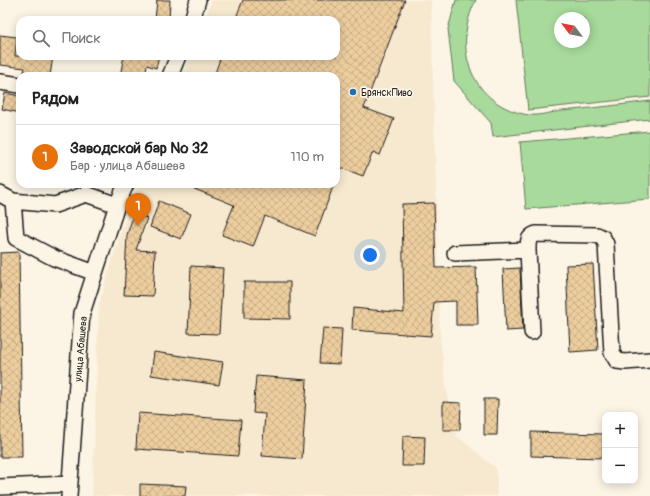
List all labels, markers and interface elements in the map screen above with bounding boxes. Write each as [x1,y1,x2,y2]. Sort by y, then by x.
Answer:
north arrow [554,12,590,48]
search box [16,16,340,60]
icon: search [30,27,52,49]
text: Поиск [62,29,101,48]
marker: БрянскПиво [348,87,358,97]
place label: БрянскПиво [361,87,413,99]
text: Рядом [32,88,79,109]
text: Заводской бар № 32 [70,139,208,158]
text: 1 [42,149,48,165]
text: 110 m [291,149,324,165]
text: Бар · улица Абашева [70,158,185,174]
pin: 1 [125,193,151,226]
your location [360,245,380,265]
street label: улица Абашева [72,316,90,383]
map controls [602,412,638,484]
button: + [602,412,638,448]
button: − [602,448,638,484]

